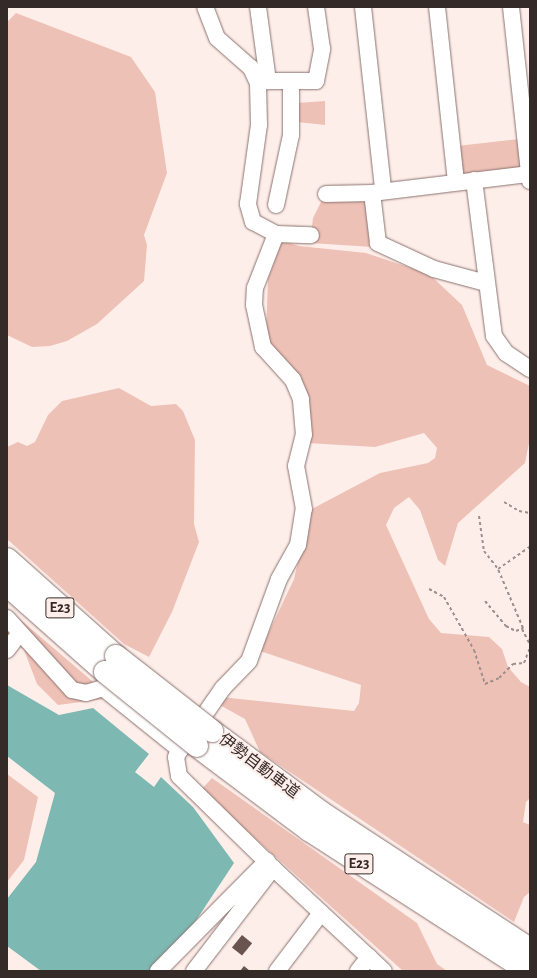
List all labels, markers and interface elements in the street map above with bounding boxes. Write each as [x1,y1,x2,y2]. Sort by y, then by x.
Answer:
road number: E23 [45,595,75,621]
street label: 伊勢自動車道 [215,729,303,803]
road number: E23 [344,851,374,877]

